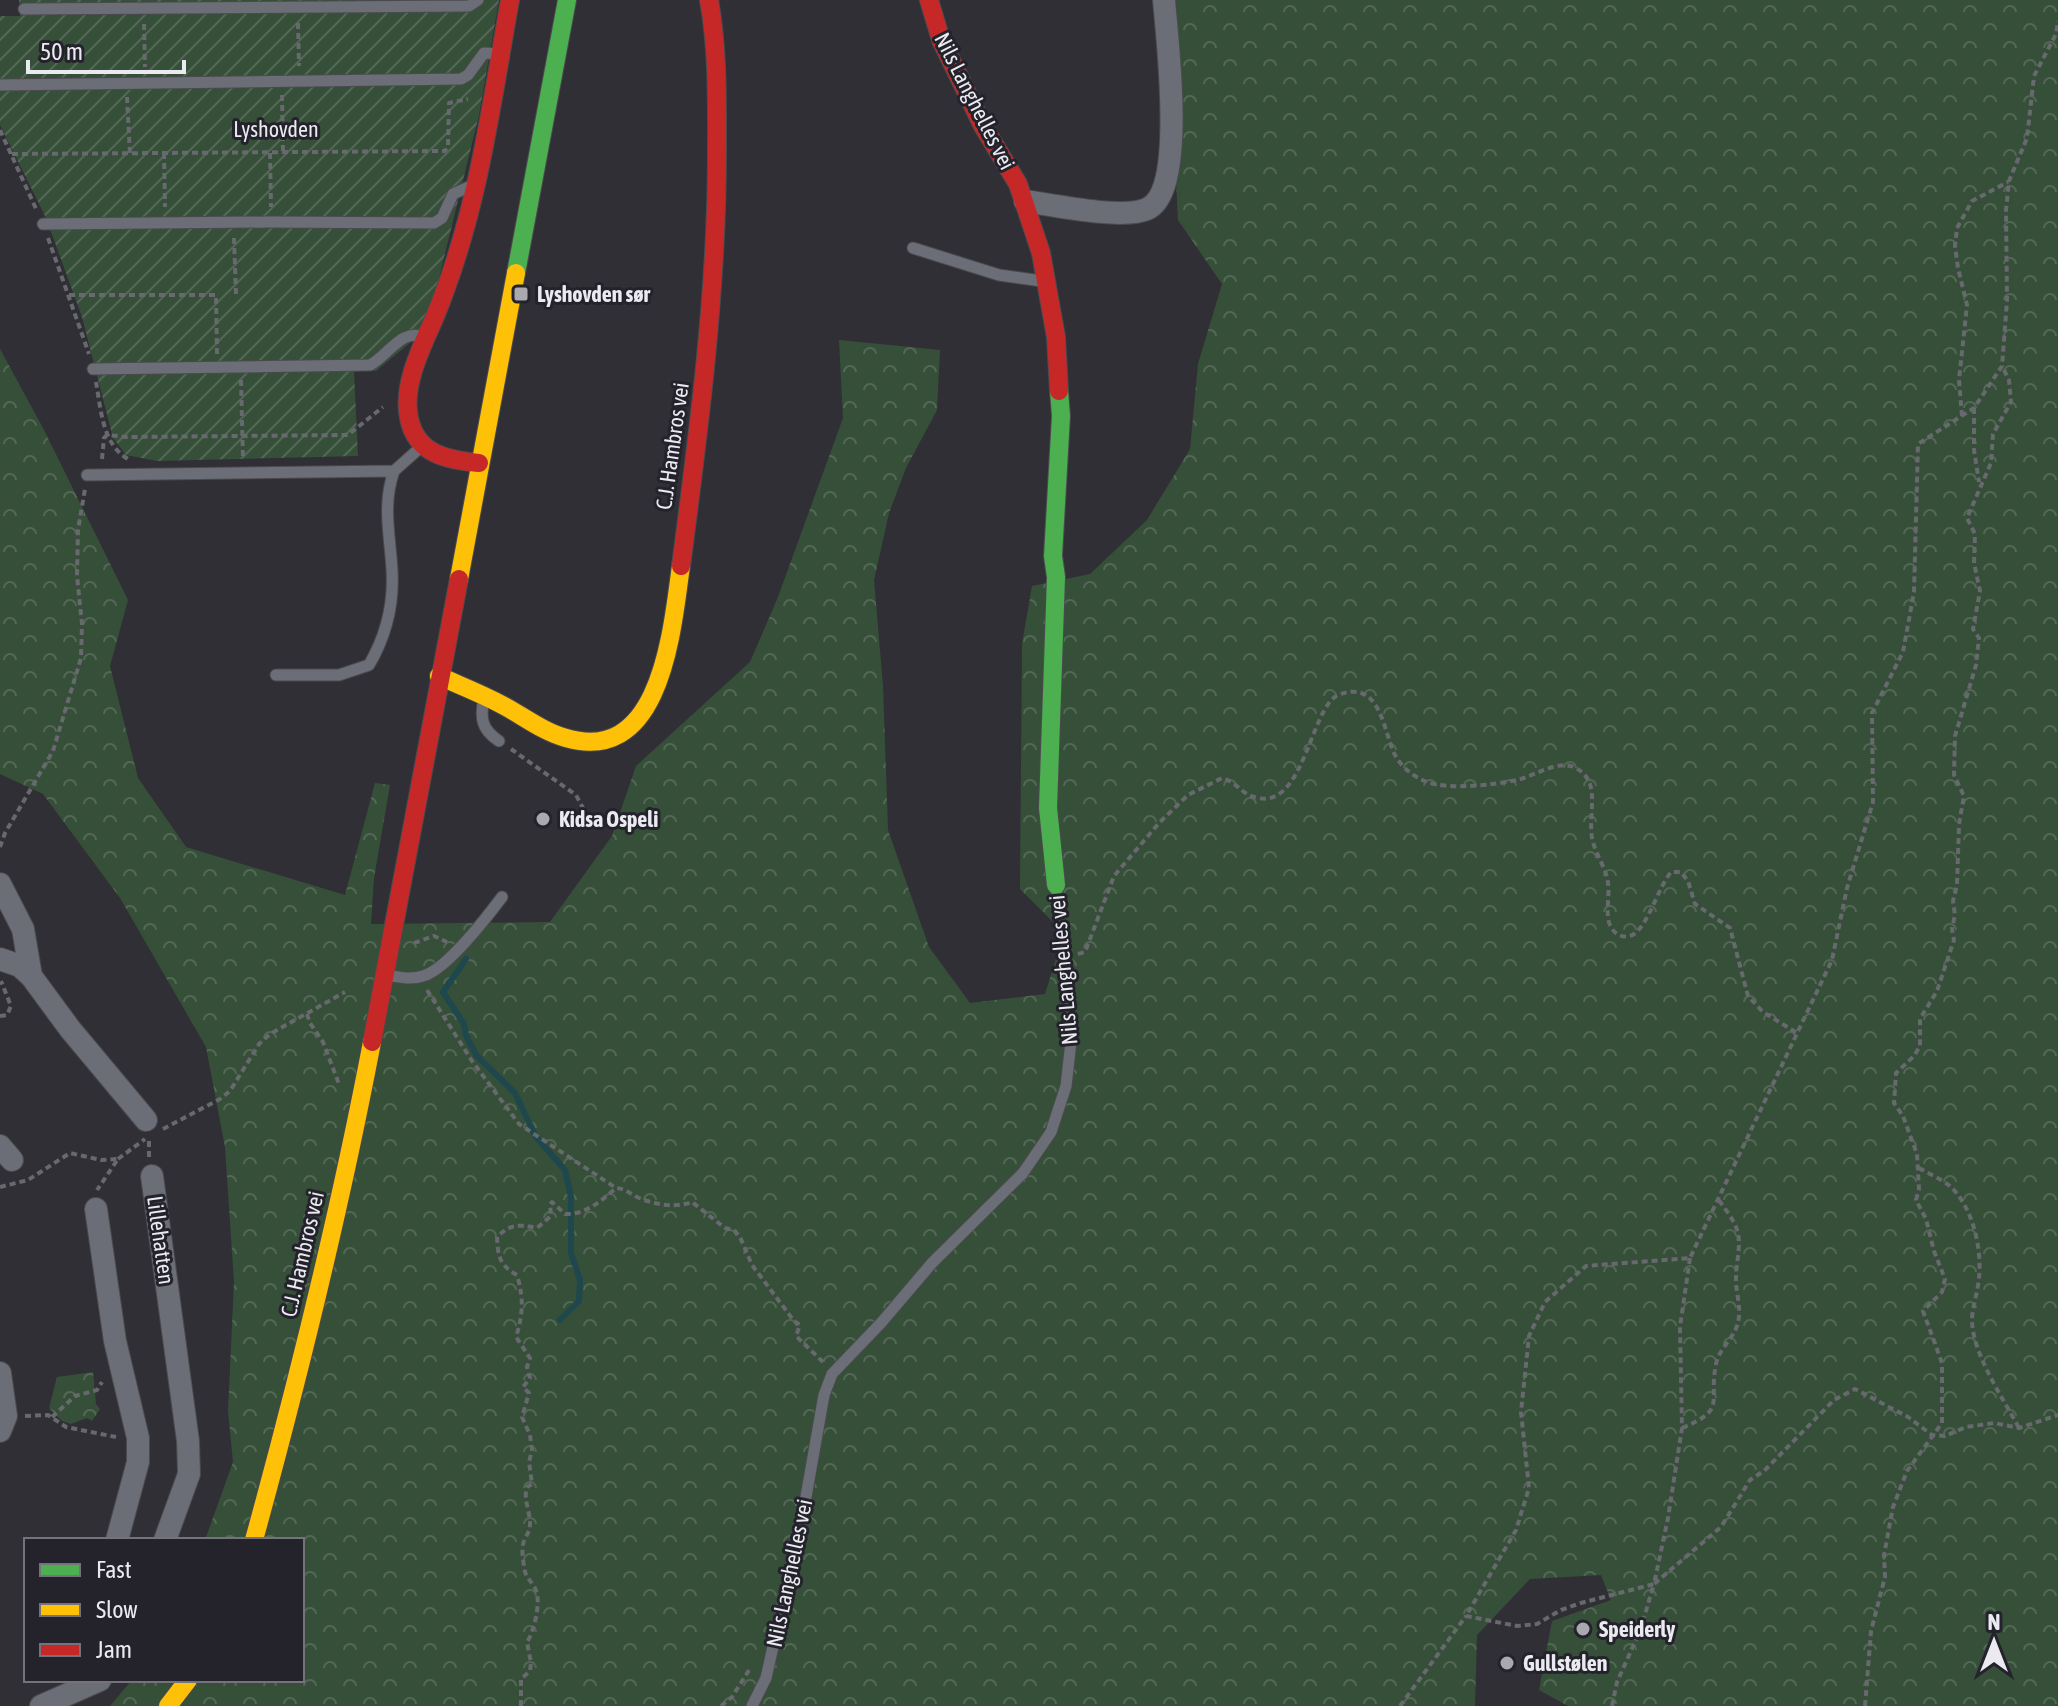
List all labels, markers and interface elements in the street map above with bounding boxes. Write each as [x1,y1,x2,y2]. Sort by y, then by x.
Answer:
scale bar [28,24,184,74]
street label: Nils Langhelles vei [929,28,1021,174]
text: 50 m [40,38,83,65]
street label: Lyshovden [233,116,319,142]
place label: Lyshovden sør [537,281,651,307]
marker: Lyshovden sør [512,285,530,303]
street label: C.J. Hambros vei [650,381,694,511]
place label: Kidsa Ospeli [559,806,658,832]
marker: Kidsa Ospeli [534,810,552,828]
street label: Nils Langhelles vei [1043,894,1083,1046]
street label: C.J. Hambros vei [275,1189,329,1319]
street label: Lillehatten [142,1194,180,1286]
street label: Nils Langhelles vei [761,1497,817,1649]
legend [24,1538,304,1682]
text: Fast [96,1556,132,1583]
text: Slow [96,1596,138,1623]
north arrow [1954,1602,2034,1682]
text: N [1988,1609,2000,1635]
place label: Speiderly [1599,1616,1675,1642]
marker: Speiderly [1574,1620,1592,1638]
text: Jam [96,1636,132,1663]
place label: Gullstølen [1523,1650,1607,1676]
marker: Gullstølen [1498,1654,1516,1672]

